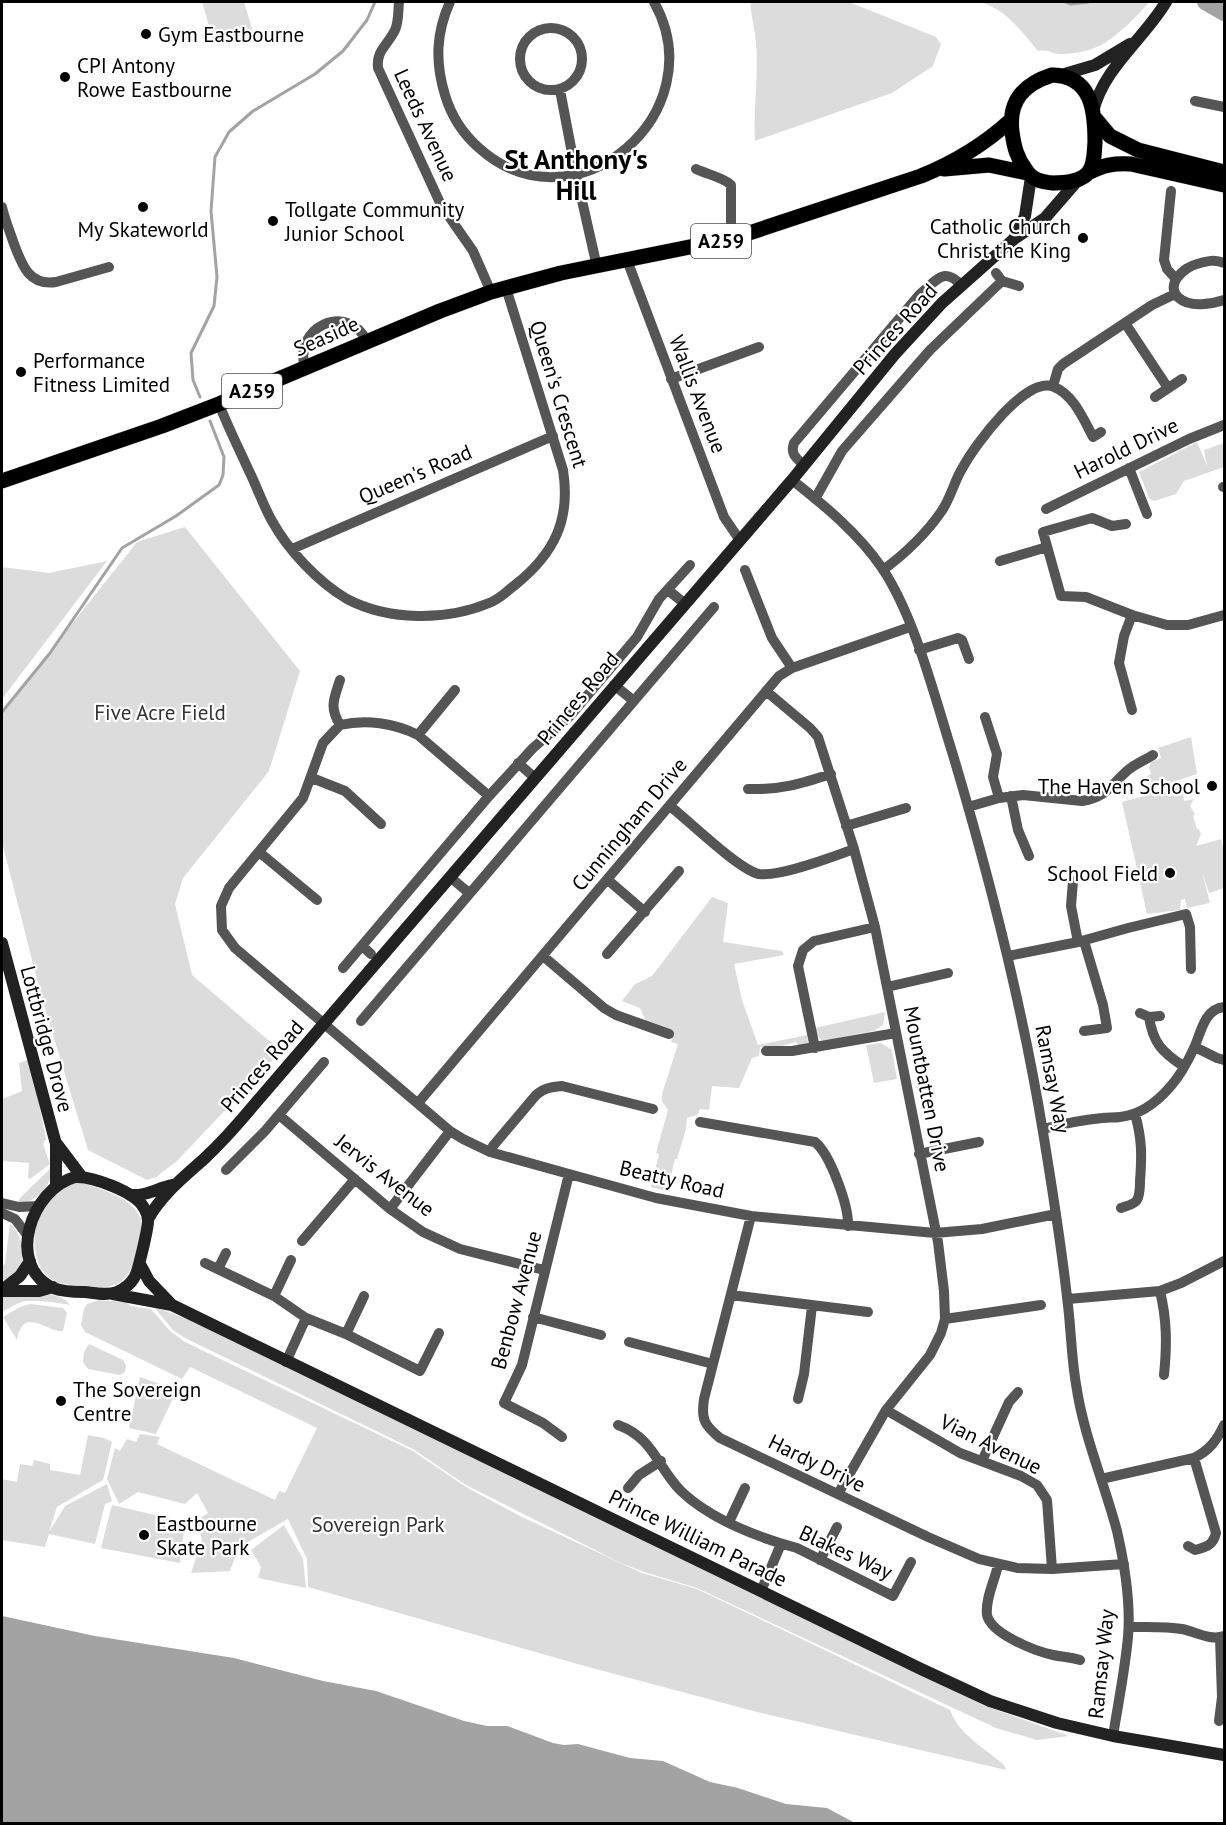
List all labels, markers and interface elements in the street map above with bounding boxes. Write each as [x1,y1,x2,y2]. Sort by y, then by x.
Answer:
place label: Gym Eastbourne [158,21,304,48]
marker: Gym Eastbourne [139,27,153,41]
place label: CPI Antony Rowe Eastbourne [77,52,232,103]
street label: Leeds Avenue [388,64,464,186]
marker: CPI Antony Rowe Eastbourne [58,70,72,84]
district label: St Anthony's Hill [504,142,648,207]
place label: Tollgate Community Junior School [284,196,465,247]
marker: My Skateworld [136,200,150,214]
place label: Catholic Church Christ the King [930,213,1071,264]
marker: Tollgate Community Junior School [266,214,280,228]
place label: My Skateworld [77,216,209,243]
road number: A259 [691,224,751,258]
marker: Catholic Church Christ the King [1076,231,1090,245]
street label: Princes Road [847,278,943,380]
street label: Seaside [289,310,363,362]
street label: Queen's Crescent [524,317,594,471]
street label: Wallis Avenue [663,331,733,457]
place label: Performance Fitness Limited [33,347,170,398]
marker: Performance Fitness Limited [14,365,28,379]
road number: A259 [222,374,282,408]
street label: Harold Drive [1069,411,1183,485]
street label: Queen's Road [354,438,476,510]
street label: Princes Road [531,646,625,750]
park label: Five Acre Field [94,699,226,726]
street label: Cunningham Drive [565,752,693,896]
place label: The Haven School [1038,773,1200,800]
marker: The Haven School [1205,779,1219,793]
place label: School Field [1047,860,1158,887]
marker: School Field [1163,866,1177,880]
street label: Lottbridge Drove [14,963,80,1115]
street label: Mountbatten Drive [898,1004,956,1174]
street label: Princes Road [214,1014,310,1118]
street label: Ramsay Way [1029,1022,1077,1136]
street label: Jervis Avenue [329,1127,440,1222]
street label: Beatty Road [617,1154,727,1204]
street label: Benbow Avenue [485,1228,547,1372]
place label: The Sovereign Centre [73,1376,201,1427]
marker: The Sovereign Centre [54,1394,68,1408]
street label: Vian Avenue [935,1407,1046,1480]
street label: Hardy Drive [764,1428,870,1498]
street label: Prince William Parade [604,1483,792,1593]
place label: Eastbourne Skate Park [156,1510,257,1561]
park label: Sovereign Park [311,1511,445,1538]
street label: Blakes Way [795,1519,897,1585]
marker: Eastbourne Skate Park [137,1528,151,1542]
street label: Ramsay Way [1082,1608,1120,1720]

